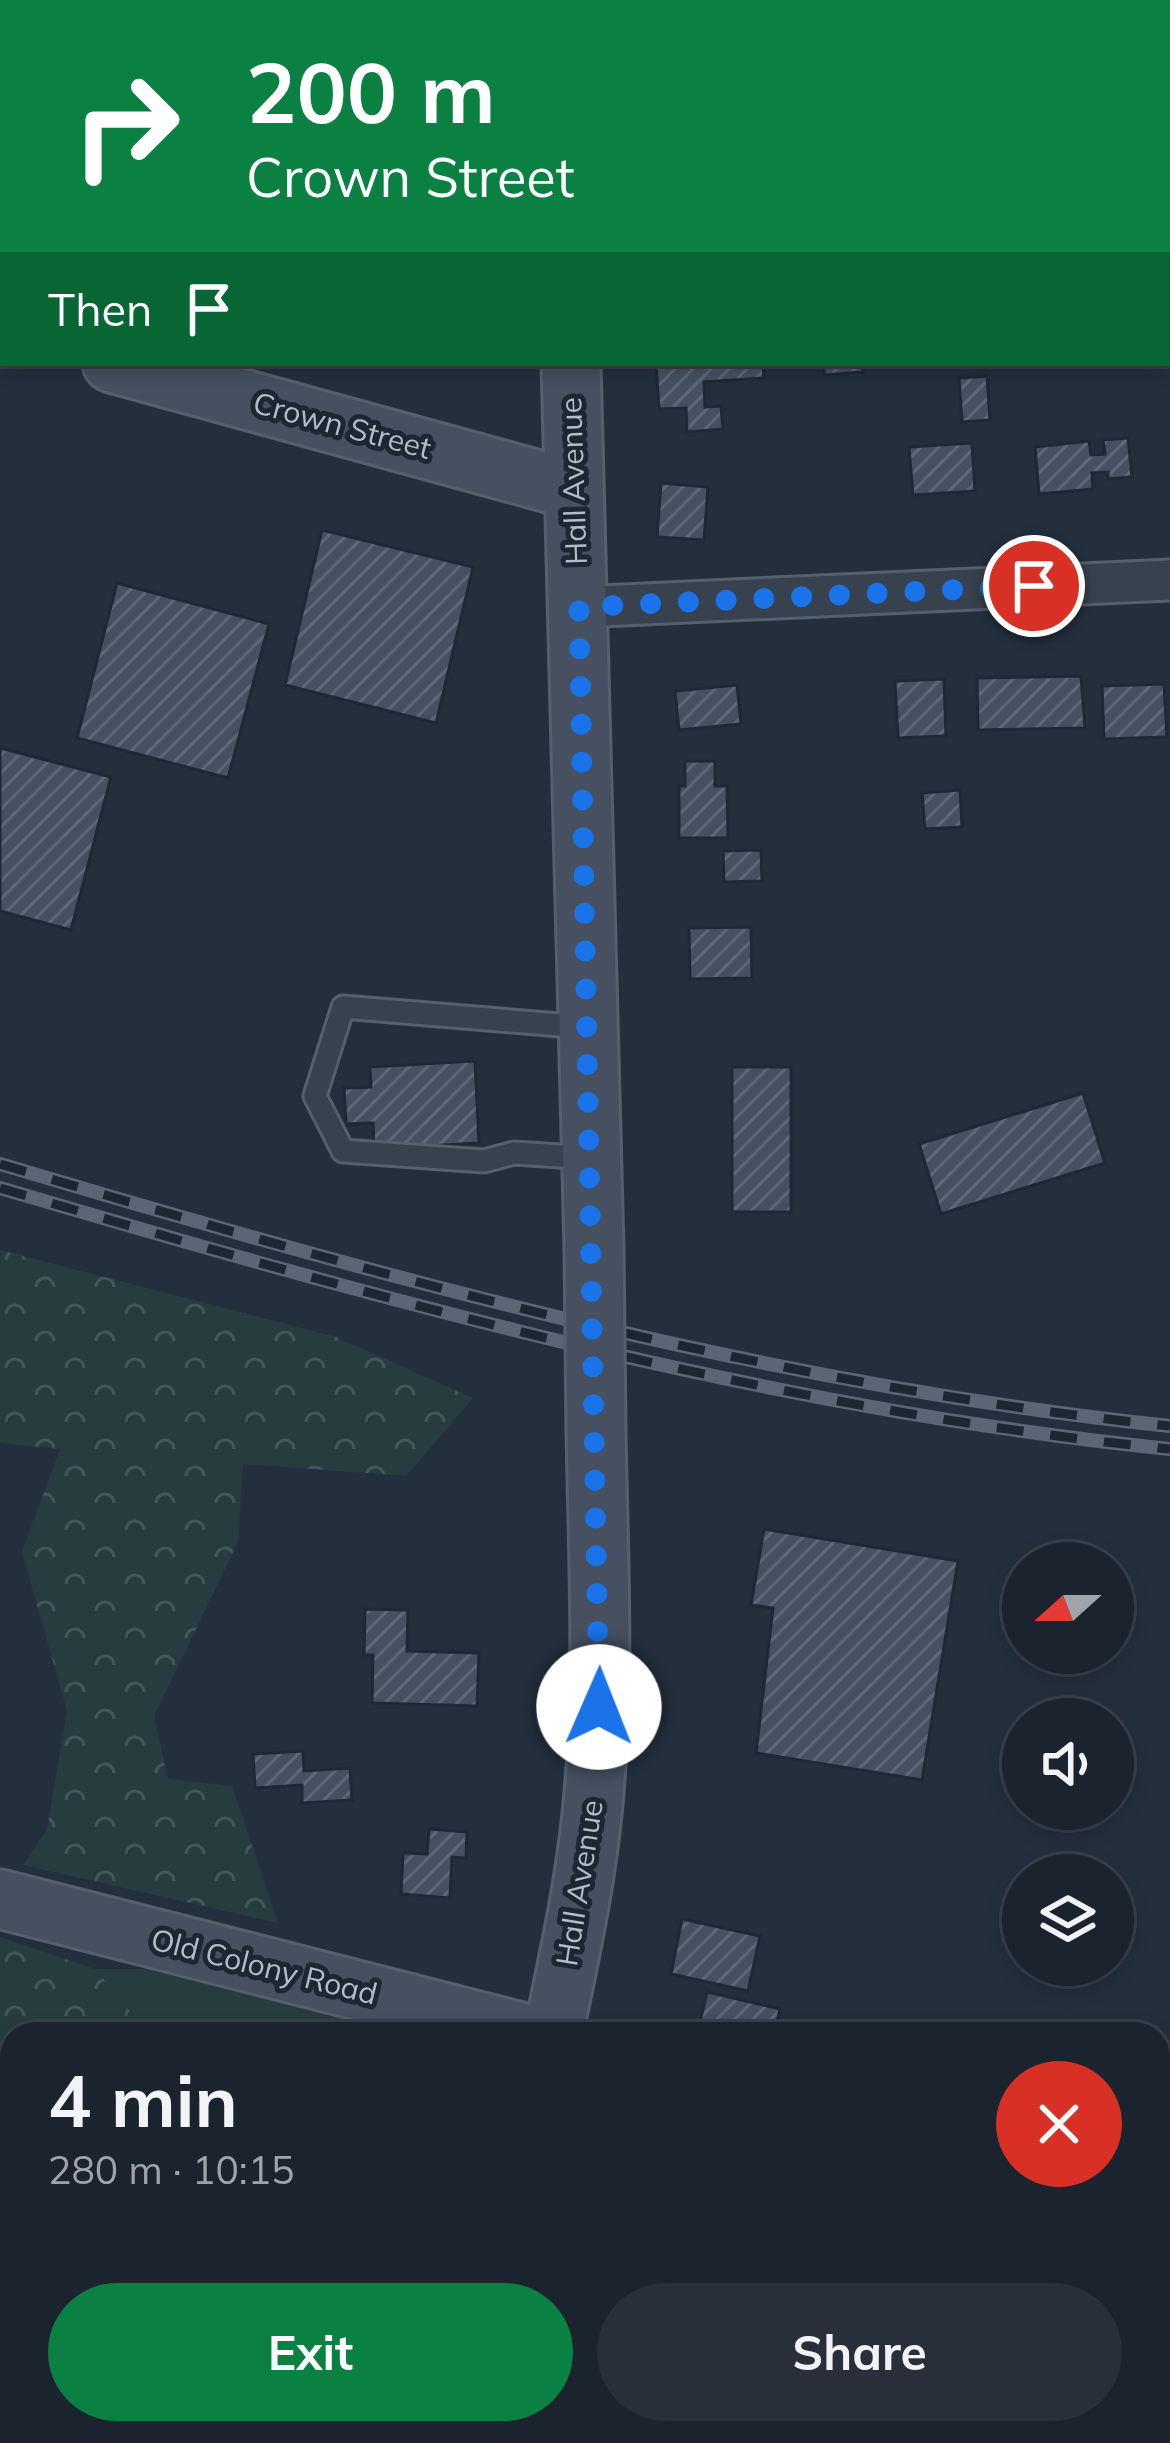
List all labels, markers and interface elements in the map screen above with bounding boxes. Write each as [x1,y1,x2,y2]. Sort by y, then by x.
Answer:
text: 200 m [246,39,496,144]
icon: right [48,48,204,204]
text: Crown Street [246,143,575,211]
icon: arrive [176,276,242,342]
text: Then [48,281,152,337]
street label: Crown Street [249,383,435,467]
street label: Hall Avenue [551,397,595,565]
pin [983,535,1085,637]
icon: arrive [1001,553,1067,619]
north arrow [1002,1542,1134,1674]
map controls [1002,1542,1134,1986]
position arrow [536,1644,662,1770]
button: sound [1002,1698,1134,1830]
street label: Hall Avenue [547,1797,611,1969]
button: layers [1002,1854,1134,1986]
street label: Old Colony Road [147,1920,381,2012]
text: 4 min [48,2055,238,2145]
button: close [996,2061,1122,2187]
text: 280 m · 10:15 [48,2145,294,2194]
button: Exit [48,2283,573,2421]
button: Share [597,2283,1122,2421]

